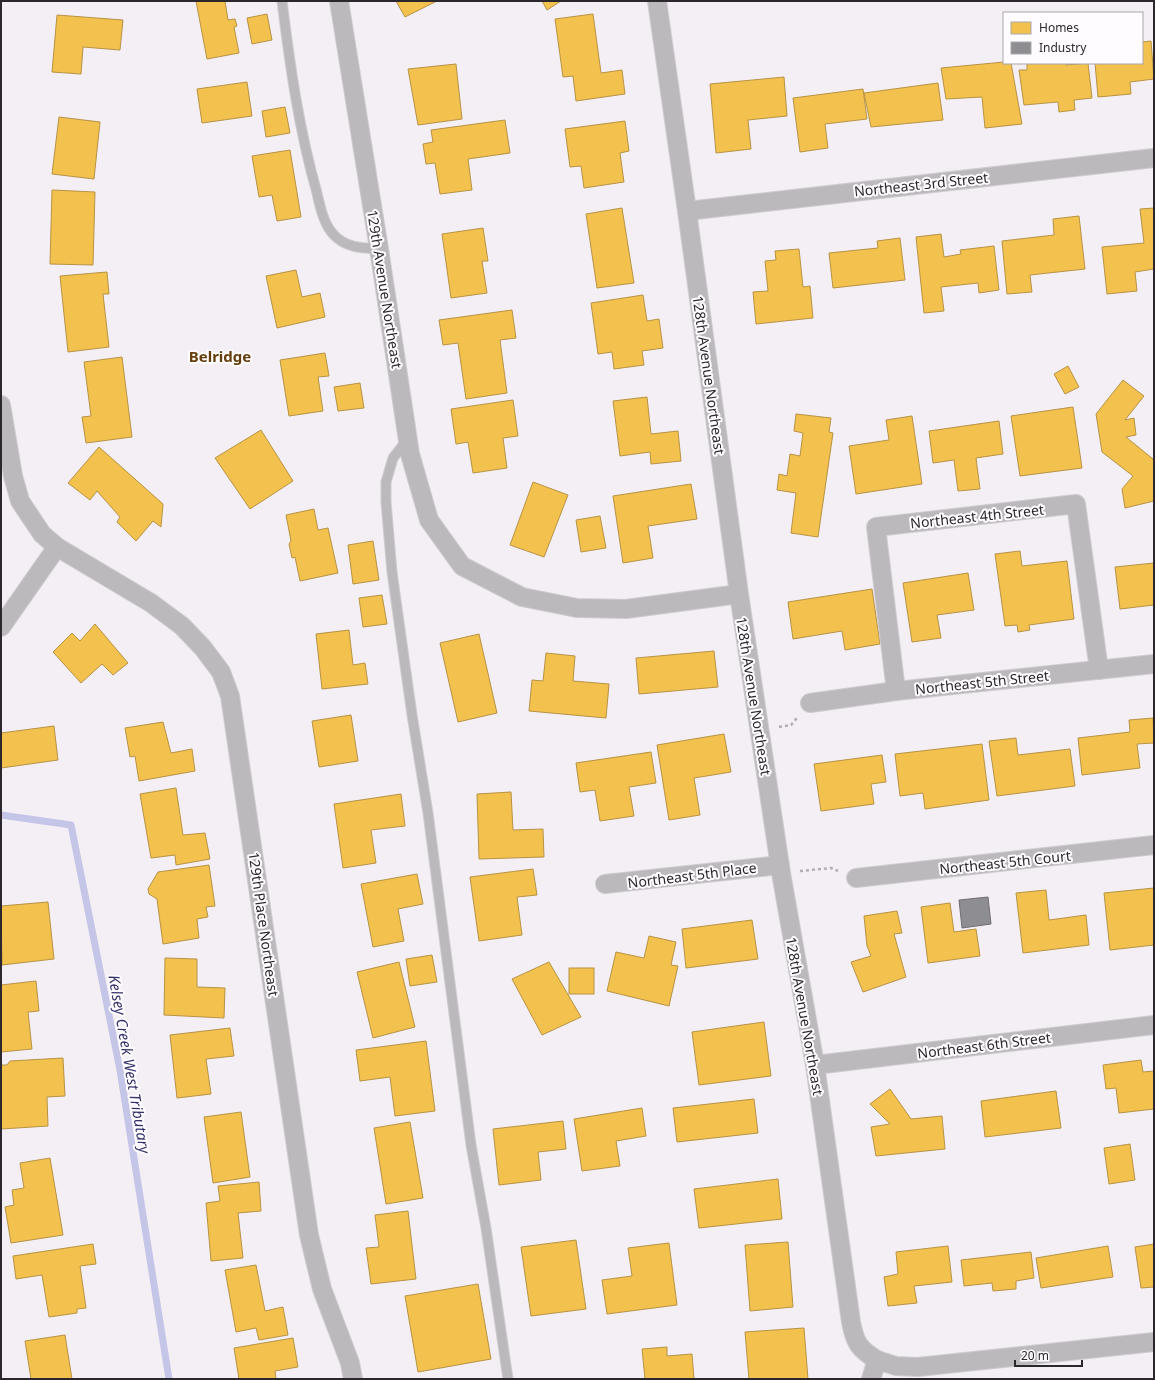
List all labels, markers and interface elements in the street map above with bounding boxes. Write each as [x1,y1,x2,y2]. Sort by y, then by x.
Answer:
legend [1003,12,1143,64]
text: Homes [1039,19,1079,36]
text: Industry [1039,39,1087,56]
street label: Northeast 3rd Street [853,168,989,200]
street label: 129th Avenue Northeast [363,208,407,370]
street label: 128th Avenue Northeast [688,294,730,456]
district label: Belridge [189,346,251,366]
street label: Northeast 4th Street [909,500,1045,532]
street label: 128th Avenue Northeast [732,615,776,777]
street label: Northeast 5th Street [914,666,1050,698]
street label: Northeast 5th Court [938,846,1072,878]
street label: 129th Place Northeast [244,851,284,997]
street label: Northeast 5th Place [626,858,758,892]
street label: 128th Avenue Northeast [782,935,828,1097]
water label: Kelsey Creek West Tributary [104,973,156,1156]
street label: Northeast 6th Street [916,1027,1052,1063]
scale bar [1015,1342,1082,1368]
text: 20 m [1021,1347,1049,1364]

